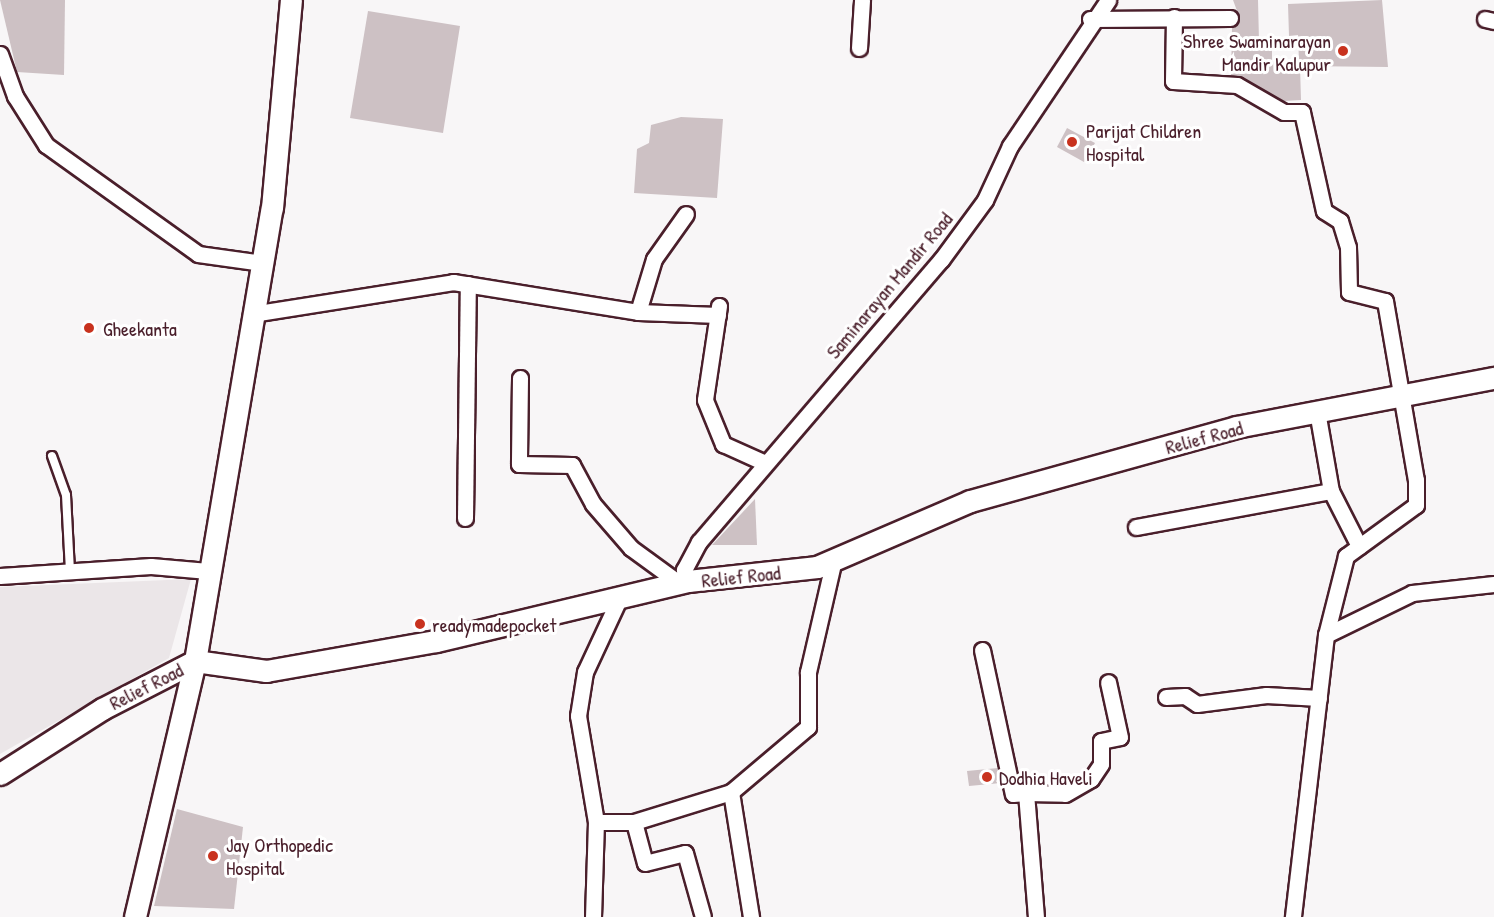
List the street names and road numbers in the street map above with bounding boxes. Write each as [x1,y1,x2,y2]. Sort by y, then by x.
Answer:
street label: Saminarayan Mandir Road [821,207,957,363]
street label: Relief Road [1163,415,1245,459]
street label: Relief Road [700,560,782,592]
street label: Relief Road [105,657,187,715]

